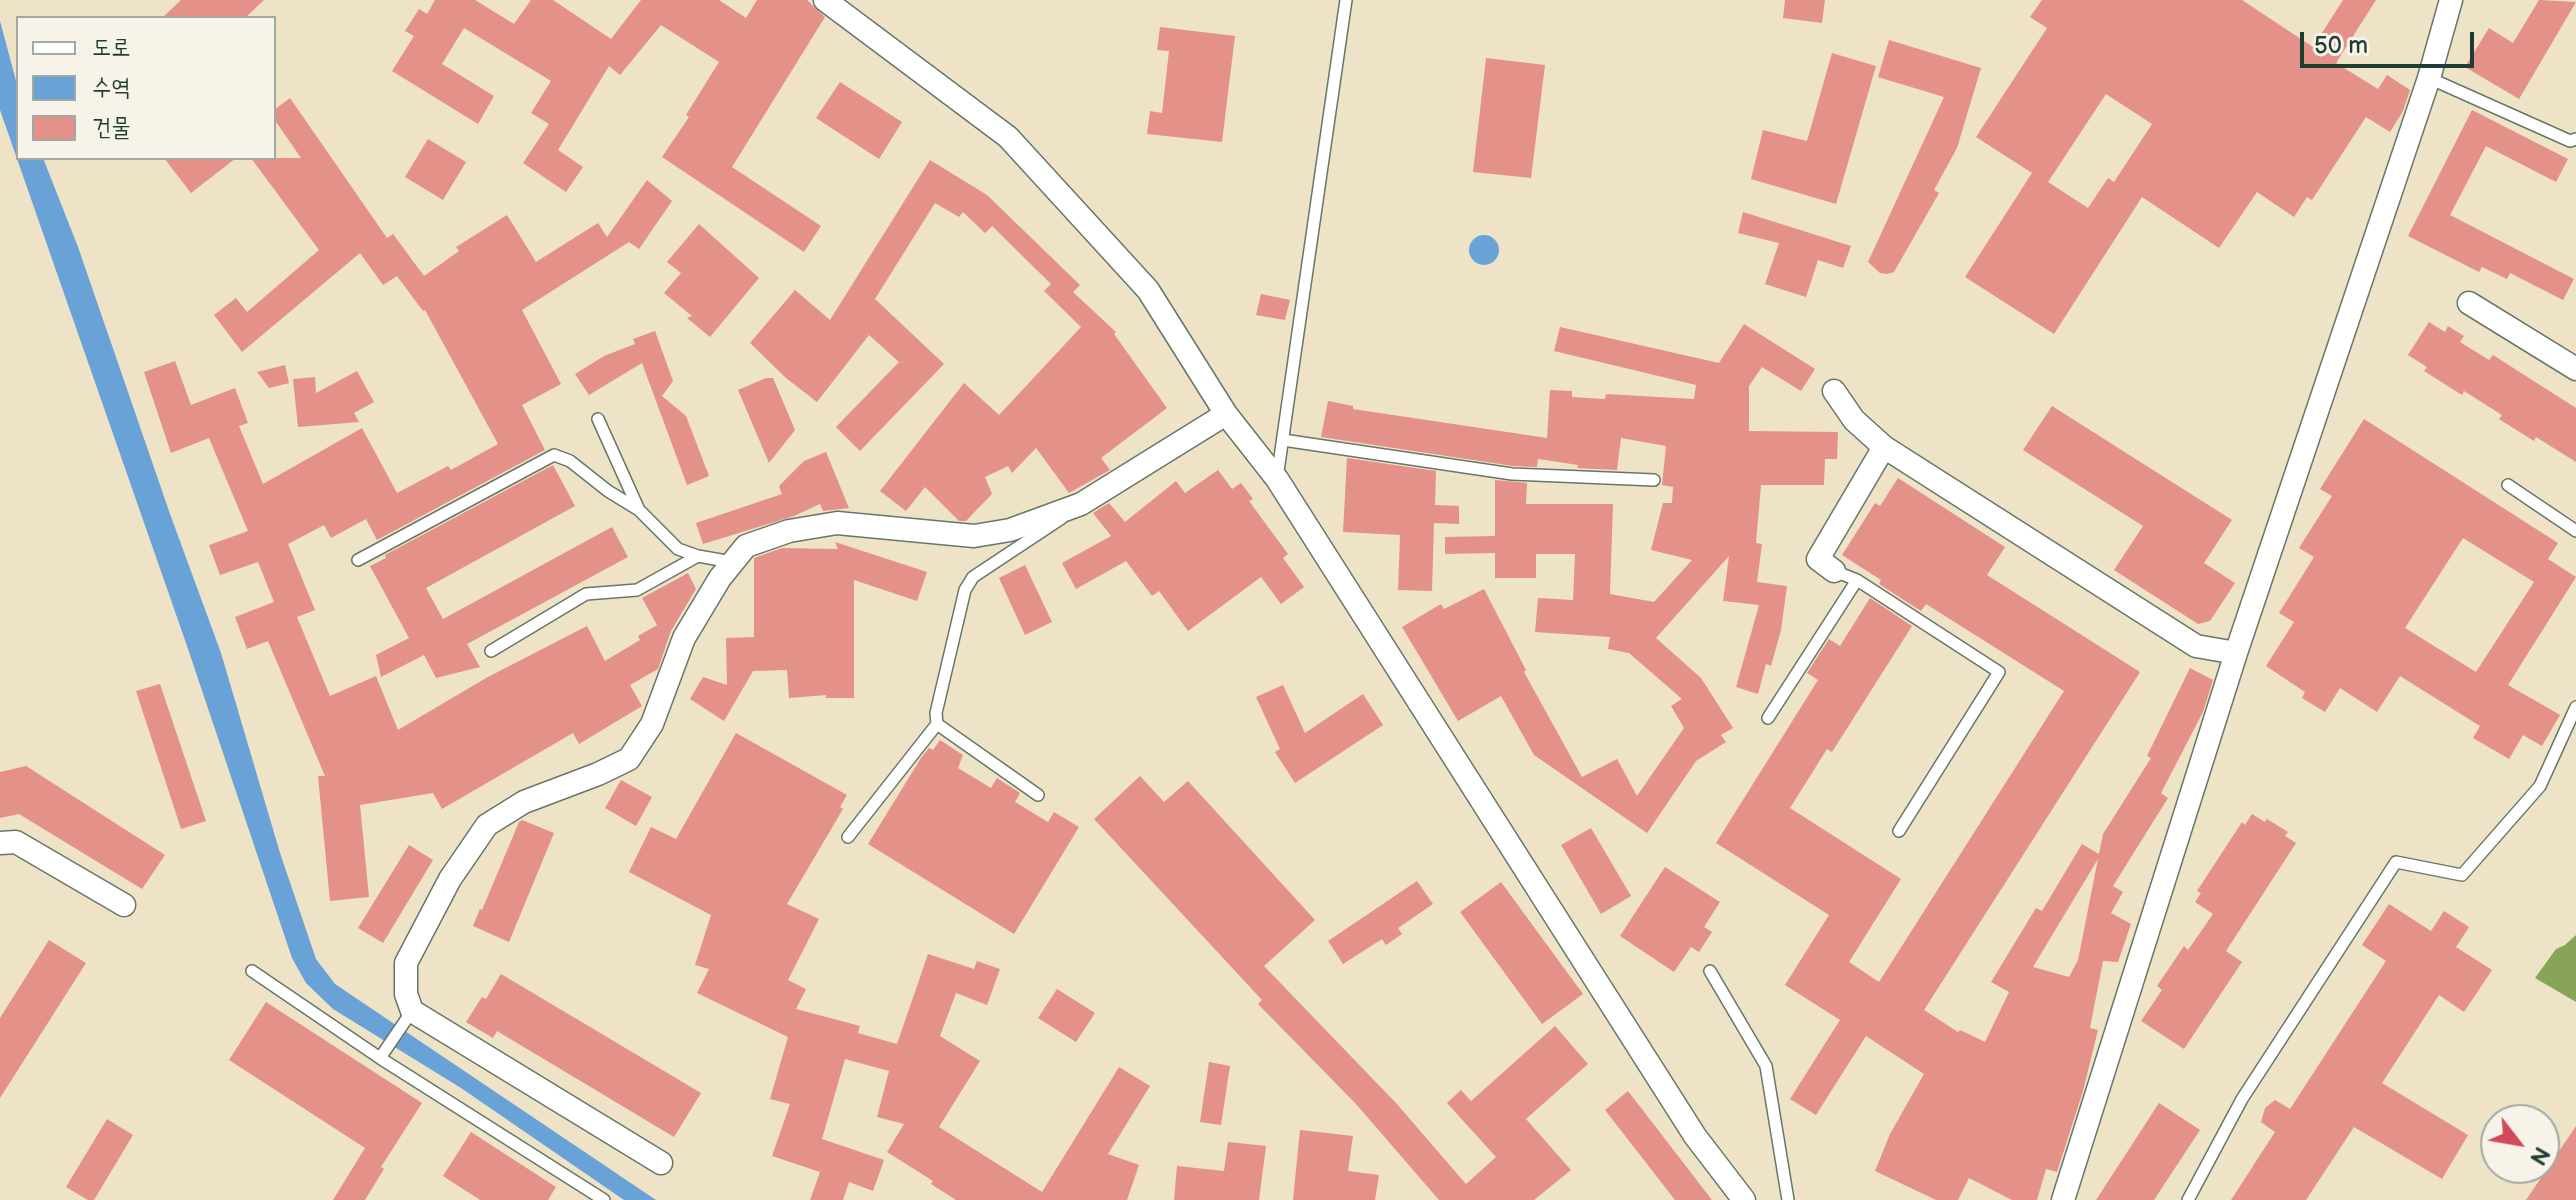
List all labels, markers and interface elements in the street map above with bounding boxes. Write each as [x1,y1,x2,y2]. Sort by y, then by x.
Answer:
legend [16,16,276,160]
scale bar [2304,16,2478,66]
text: 50 m [2314,31,2368,60]
text: 도로 [92,33,131,62]
text: 수역 [92,73,131,102]
text: 건물 [92,113,131,142]
north arrow [2480,1104,2560,1184]
text: N [2523,1142,2555,1170]

